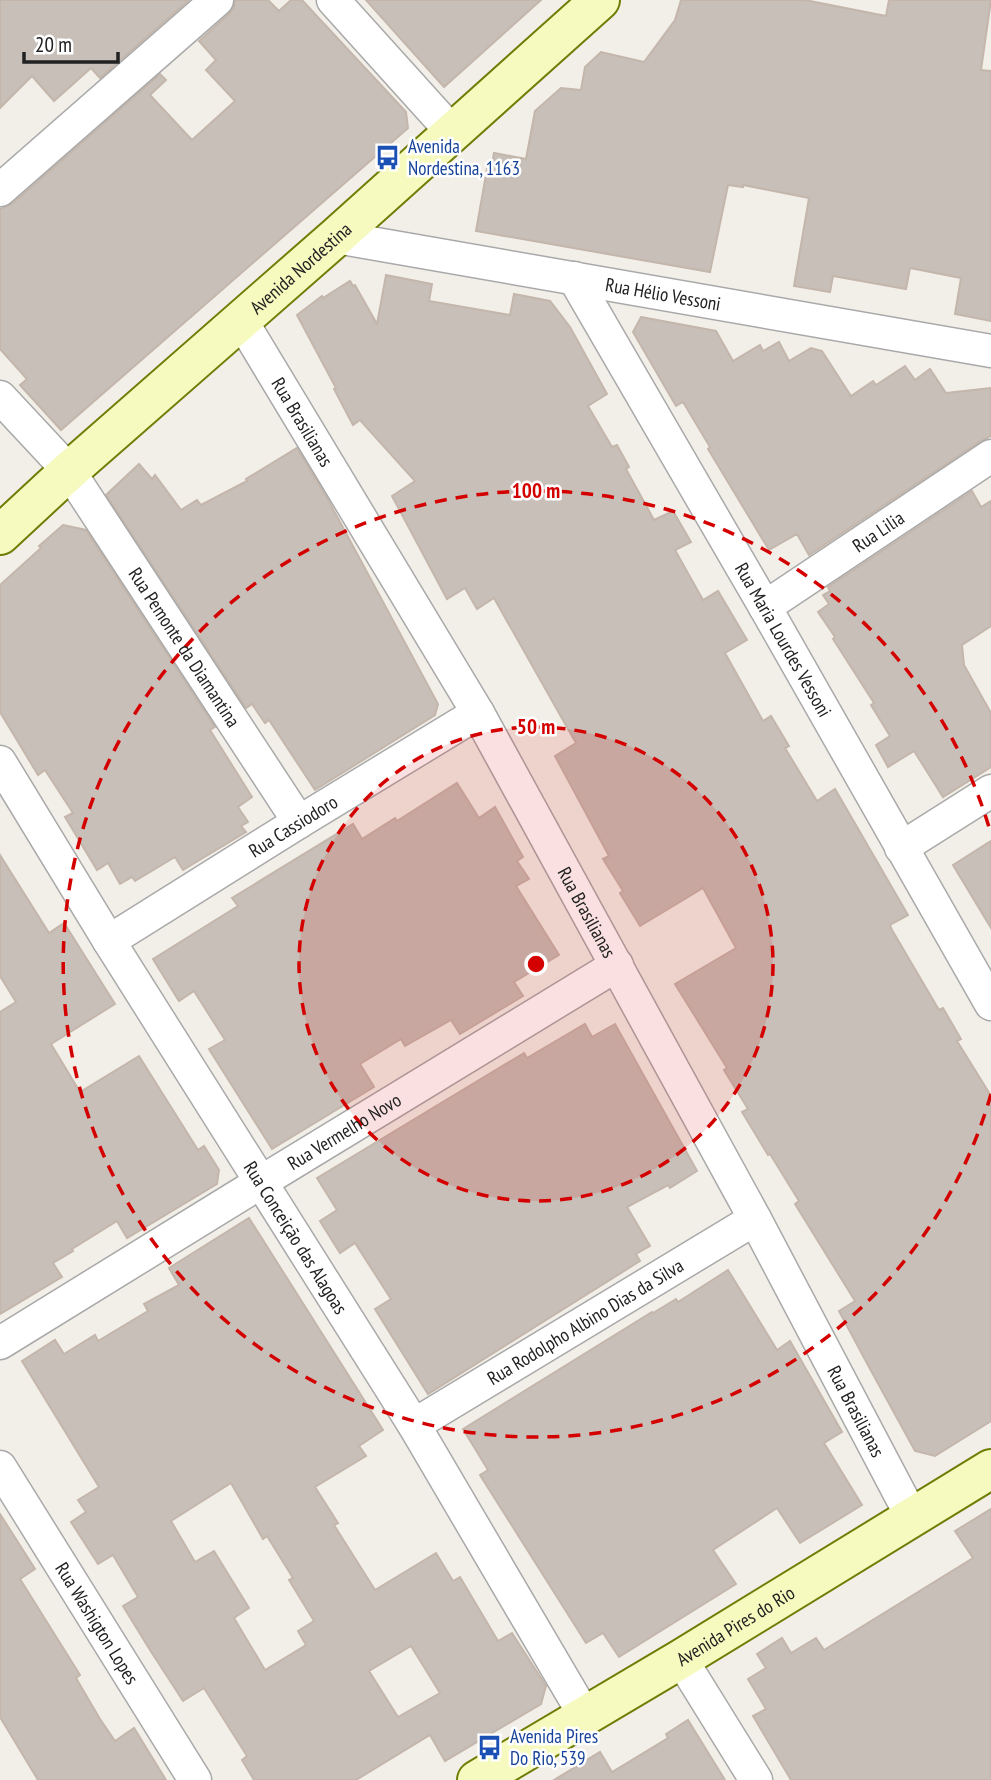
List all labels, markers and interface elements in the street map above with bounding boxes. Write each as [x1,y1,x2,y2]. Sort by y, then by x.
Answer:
scale bar [24,21,119,65]
text: 20 m [35,31,72,58]
place label: Avenida Nordestina, 1163 [408,134,520,180]
bus stop icon: Avenida Nordestina, 1163 [374,143,402,171]
street label: Avenida Nordestina [245,217,356,319]
street label: Rua Hélio Vessoni [604,272,723,316]
street label: Rua Brasilianas [266,373,339,471]
text: 100 m [512,477,560,504]
street label: Rua Lilia [848,506,909,557]
street label: Rua Maria Lourdes Vessoni [730,558,837,721]
street label: Rua Pemonte da Diamantina [124,563,246,732]
text: 50 m [517,713,555,740]
street label: Rua Cassiodoro [244,789,342,863]
street label: Rua Brasilianas [553,863,622,962]
centre of rings [524,952,548,976]
street label: Rua Vermelho Novo [283,1088,405,1175]
street label: Rua Conceição das Alagoas [239,1157,353,1318]
street label: Rua Rodolpho Albino Dias da Silva [483,1253,688,1390]
street label: Rua Brasilianas [822,1361,890,1461]
street label: Rua Washigton Lopes [50,1558,144,1689]
street label: Avenida Pires do Rio [672,1580,799,1671]
place label: Avenida Pires Do Rio, 539 [510,1724,598,1770]
bus stop icon: Avenida Pires Do Rio, 539 [476,1733,504,1761]

